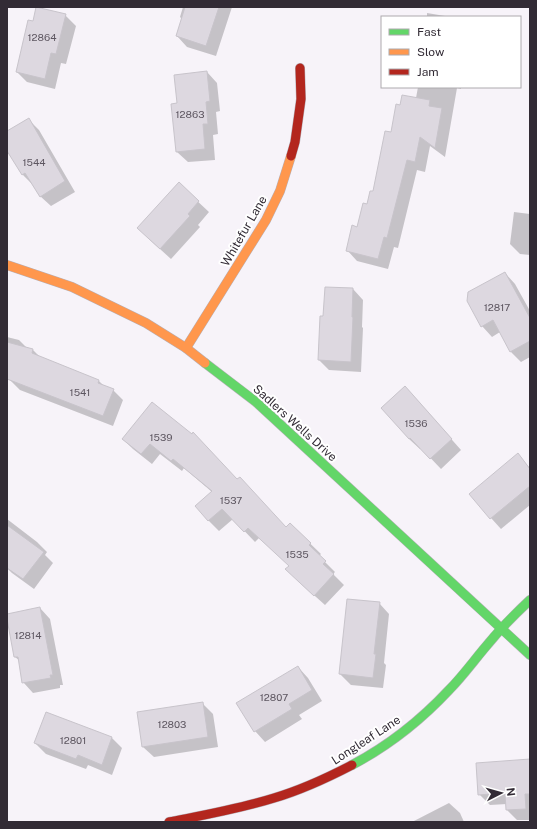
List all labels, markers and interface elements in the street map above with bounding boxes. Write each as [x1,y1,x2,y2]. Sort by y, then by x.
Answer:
legend [381,16,521,88]
text: Fast [417,25,442,39]
house number: 12864 [28,31,56,43]
text: Slow [417,45,445,59]
text: Jam [417,65,439,79]
house number: 12863 [176,108,204,120]
house number: 1544 [22,156,46,168]
street label: Whitefur Lane [218,193,270,269]
house number: 12817 [484,301,510,313]
street label: Sadlers Wells Drive [250,382,340,464]
house number: 1541 [70,386,90,398]
house number: 1536 [405,417,427,429]
house number: 1539 [150,431,172,443]
house number: 1537 [220,494,242,506]
house number: 1535 [285,548,309,560]
house number: 12814 [15,629,41,641]
house number: 12807 [260,691,288,703]
street label: Longleaf Lane [329,712,403,767]
house number: 12803 [158,718,186,730]
house number: 12801 [60,734,86,746]
north arrow [481,773,521,813]
text: N [505,787,517,797]

